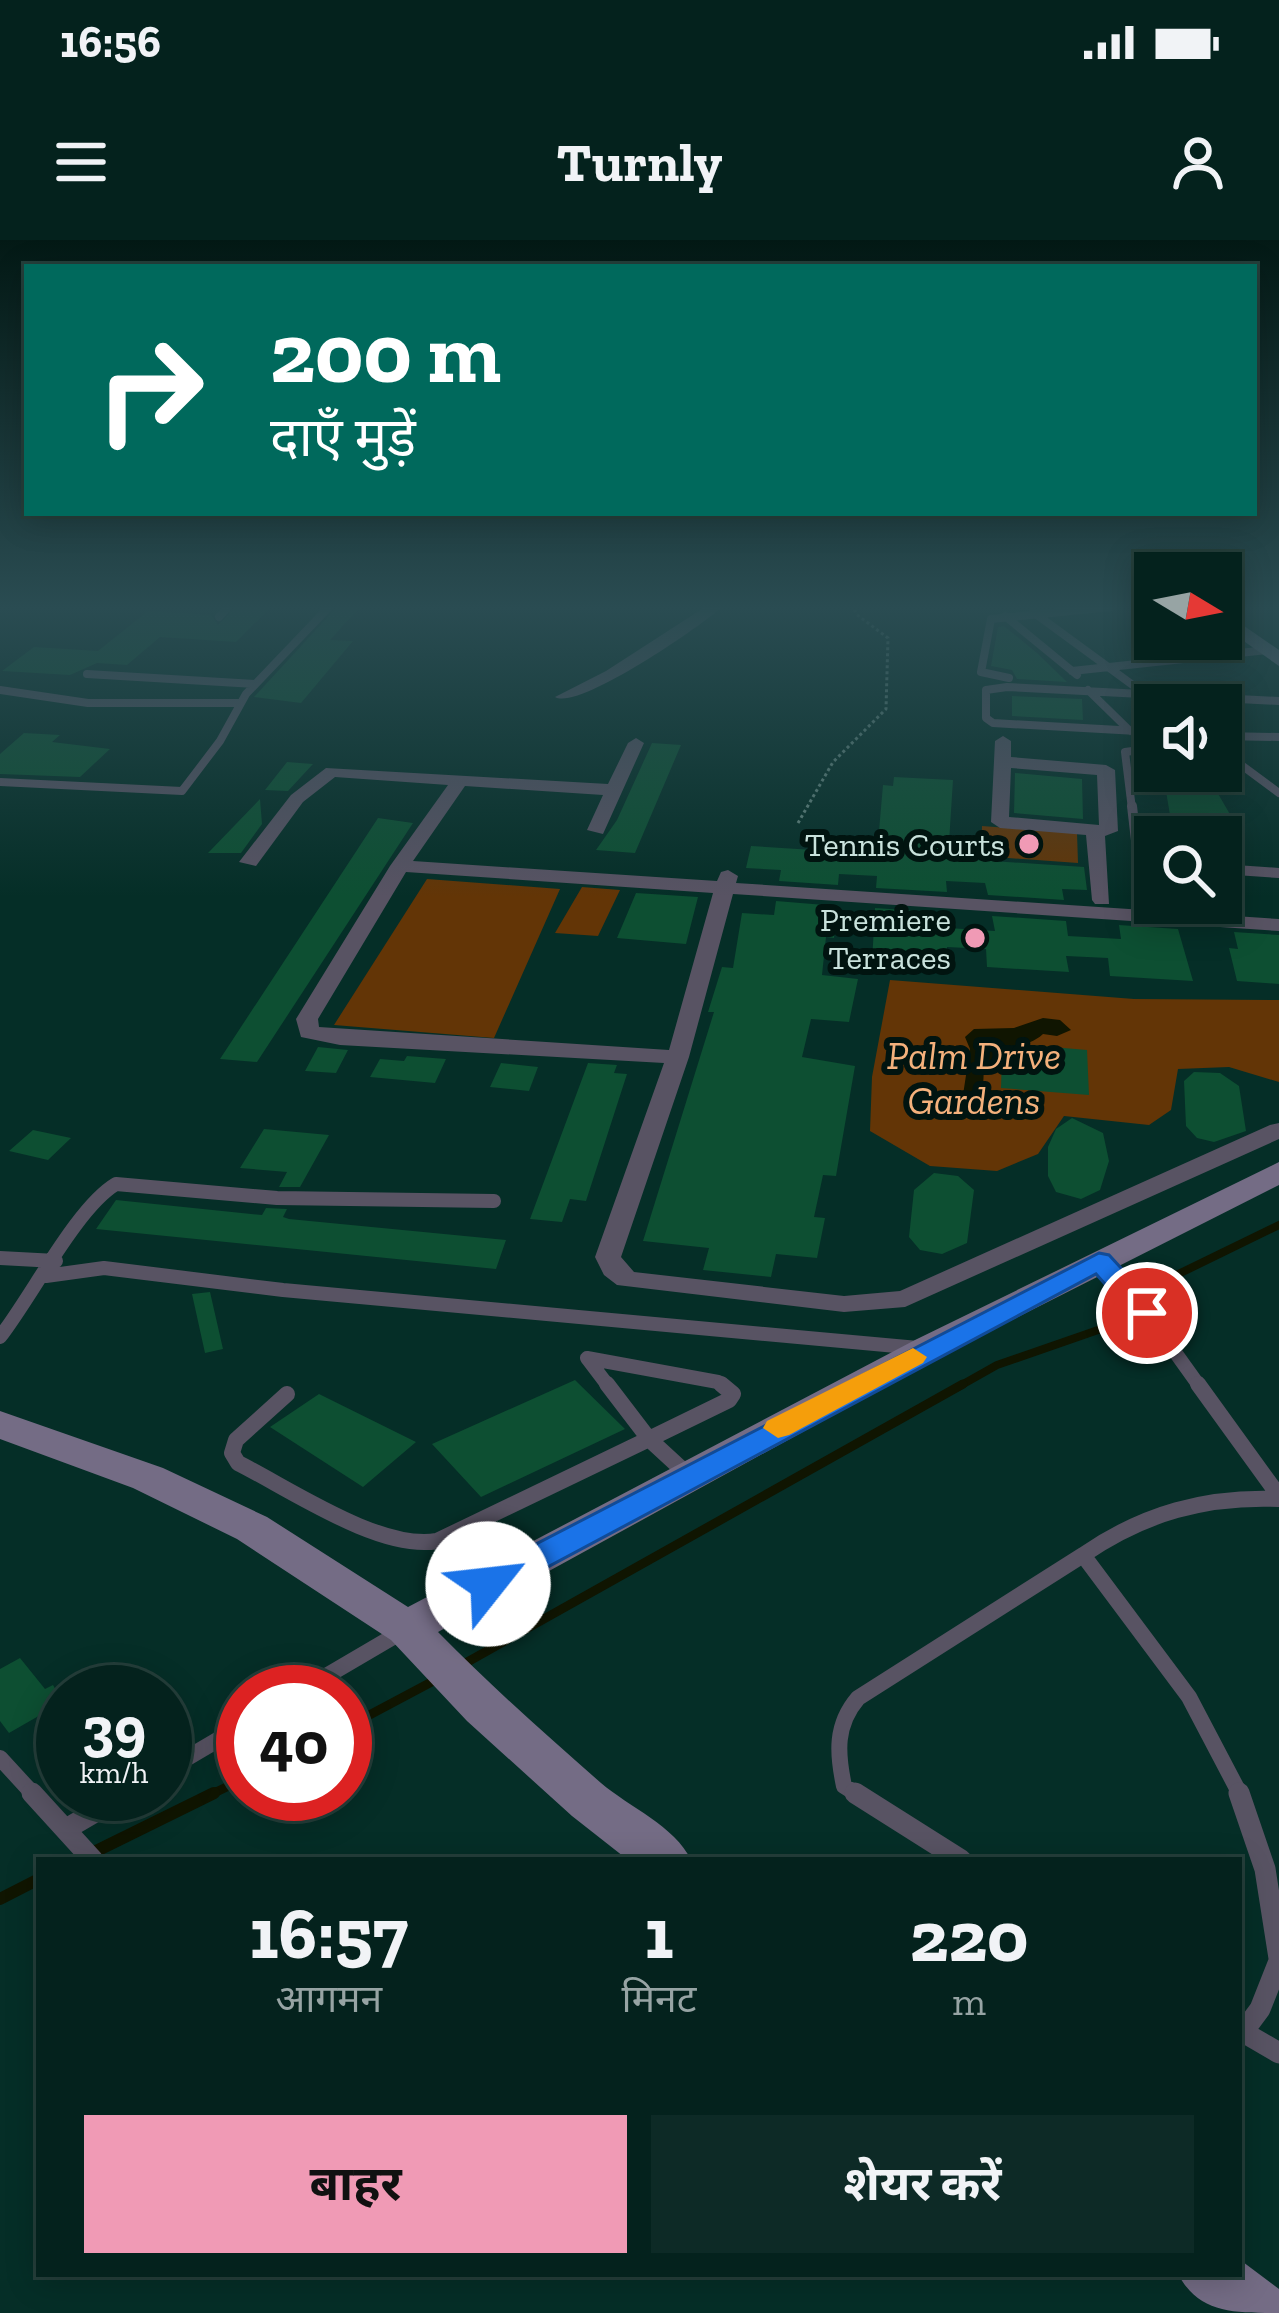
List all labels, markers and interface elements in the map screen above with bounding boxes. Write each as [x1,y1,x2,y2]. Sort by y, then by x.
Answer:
text: 16:56 [60,15,161,69]
icon: menu [48,129,114,195]
icon: person [1165,129,1231,195]
text: Turnly [557,130,722,195]
text: 200 m [270,303,501,404]
icon: right [72,312,228,468]
text: दाएँ मुड़ें [270,405,416,470]
north arrow [1134,552,1242,660]
map controls [1134,552,1242,924]
button: sound [1134,684,1242,792]
button: search [1134,816,1242,924]
place label: Tennis Courts [805,825,1005,864]
marker: Tennis Courts [1016,831,1042,857]
place label: Premiere Terraces [820,900,951,977]
marker: Premiere Terraces [962,925,988,951]
park label: Palm Drive Gardens [887,1032,1061,1124]
pin [1096,1262,1198,1364]
icon: arrive [1114,1280,1180,1346]
position arrow [425,1521,551,1647]
speed limit sign: 40 [216,1665,372,1821]
text: 39 [82,1692,146,1764]
text: km/h [80,1755,148,1791]
text: 16:57 [249,1890,408,1976]
text: 1 [644,1890,674,1976]
text: 220 [910,1893,1029,1979]
text: आगमन [275,1975,382,2022]
text: मिनट [622,1975,696,2022]
text: m [952,1978,986,2025]
button: बाहर [84,2115,627,2253]
button: शेयर करें [651,2115,1194,2253]

